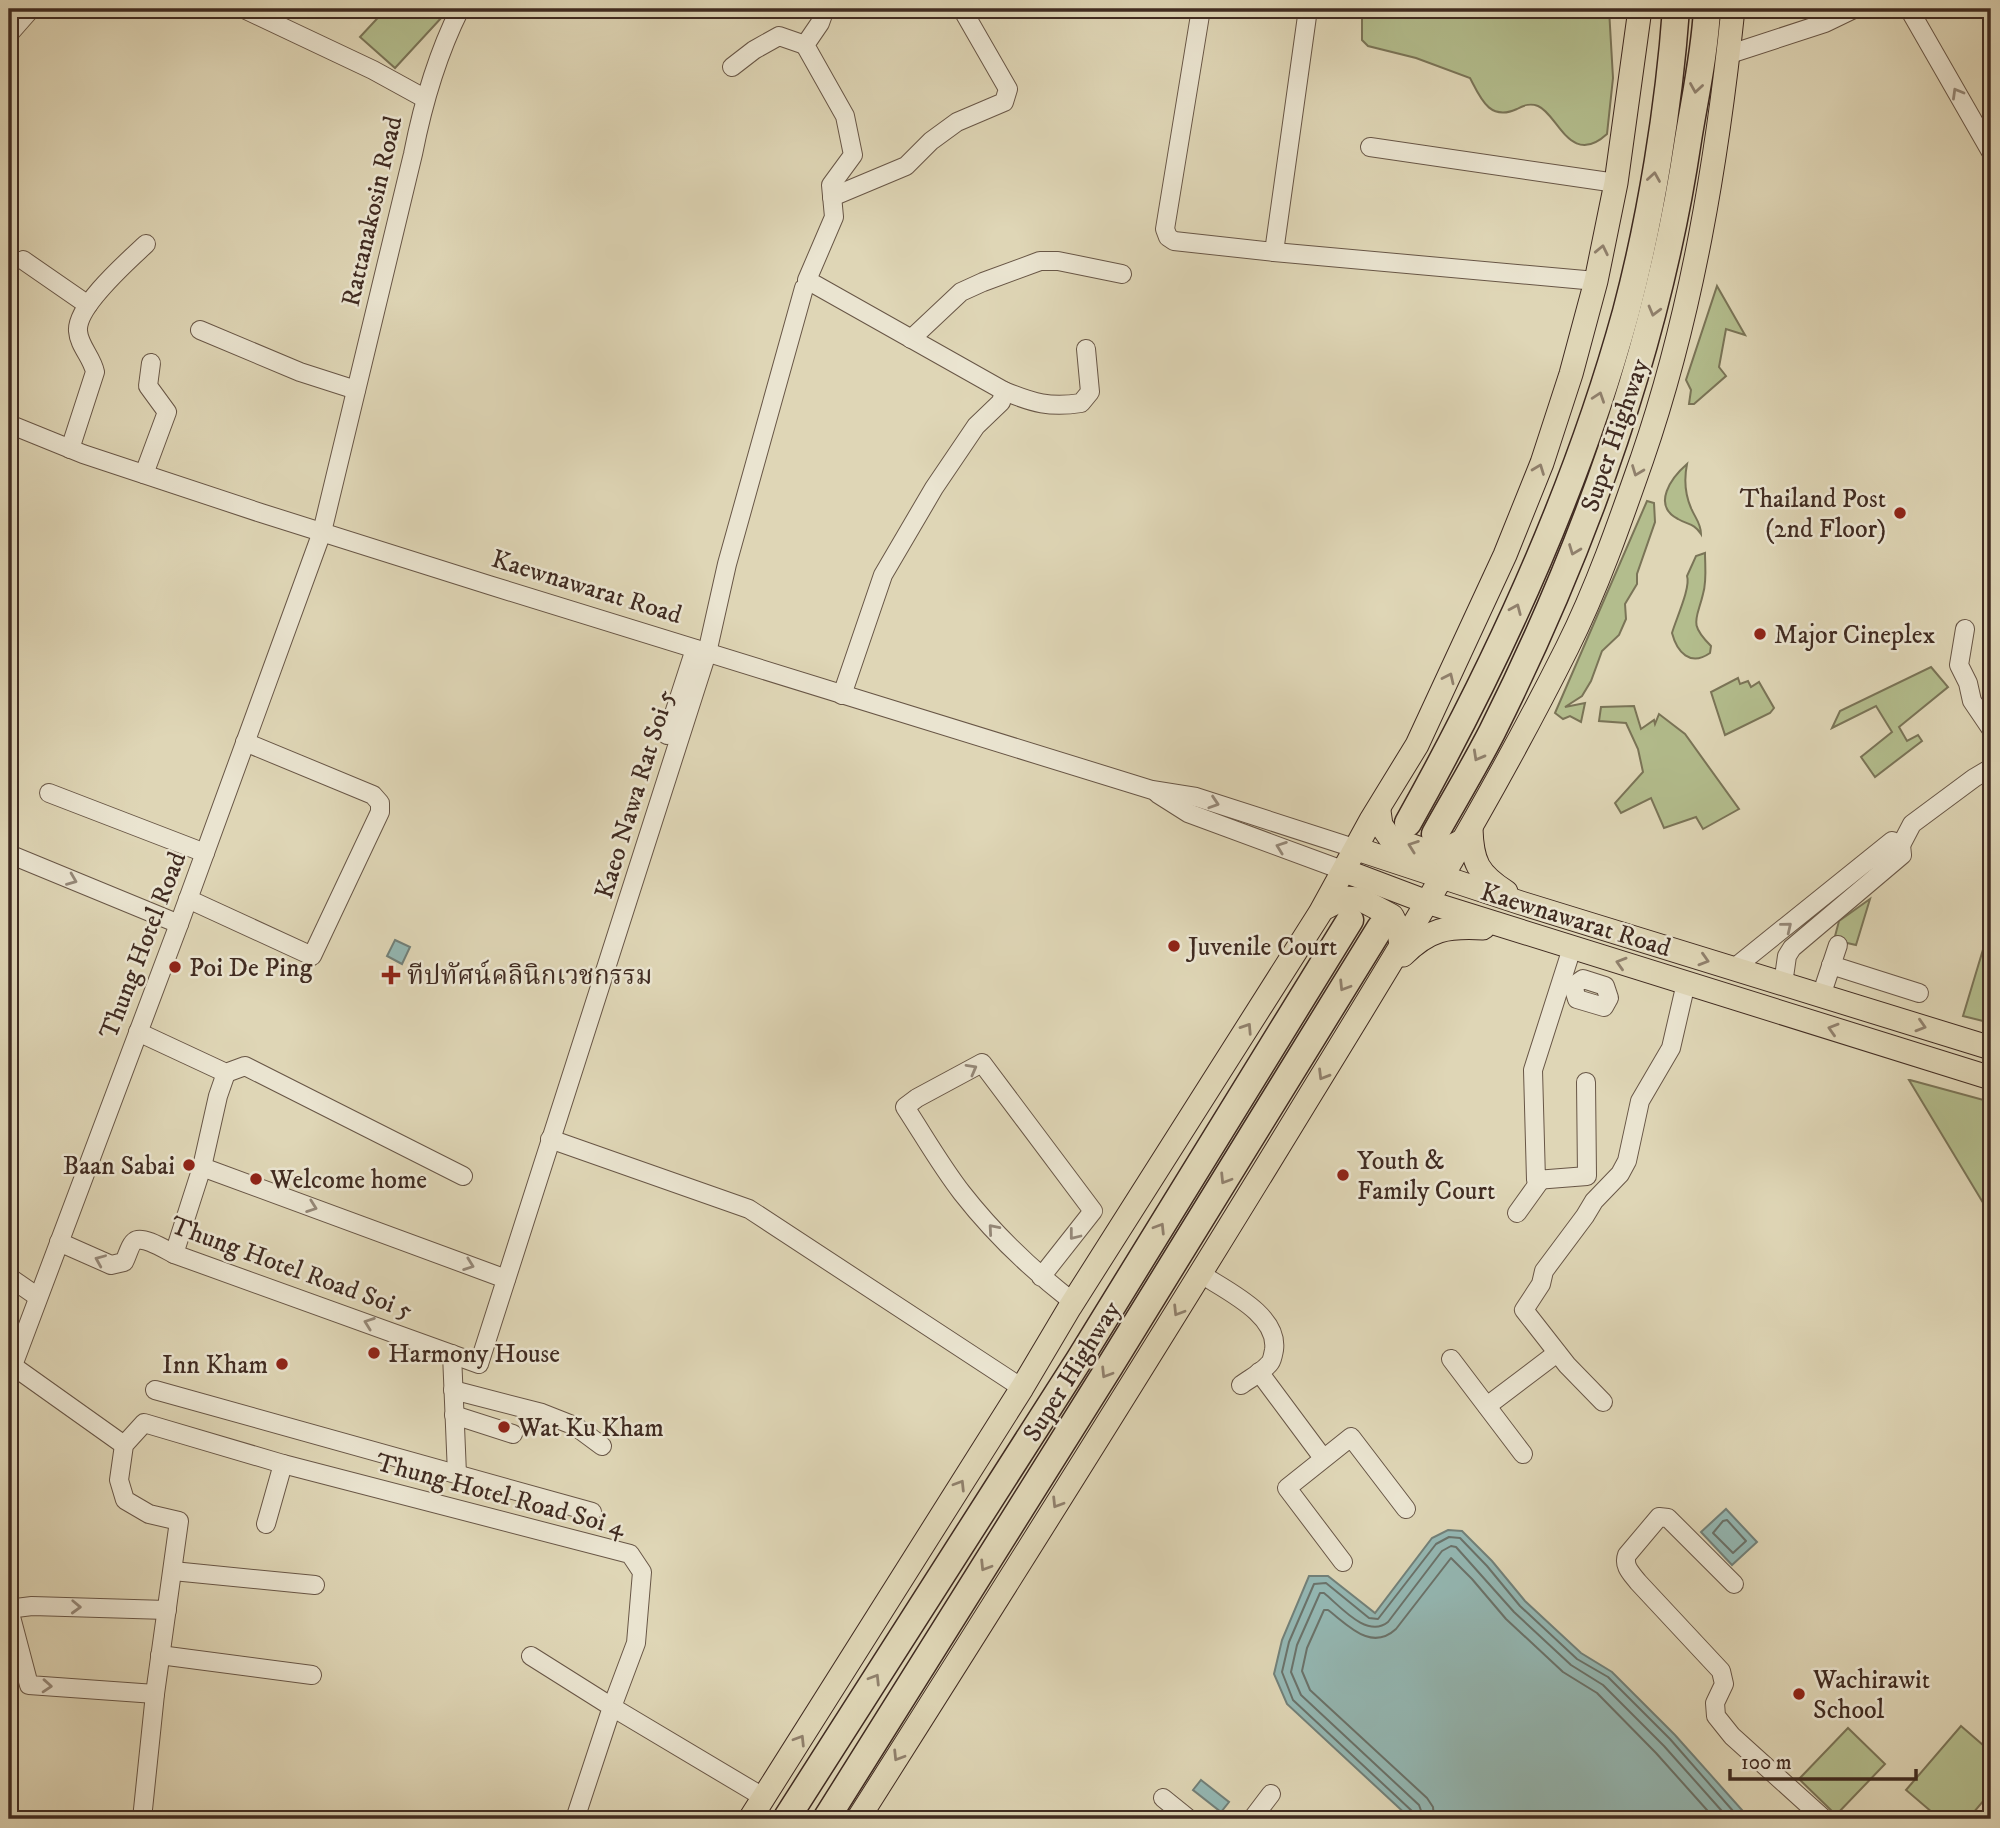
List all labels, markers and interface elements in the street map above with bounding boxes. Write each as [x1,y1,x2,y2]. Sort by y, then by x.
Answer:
one-way arrow [1689,82,1704,94]
one-way arrow [1952,87,1965,100]
street label: Rattanakosin Road [335,113,410,310]
one-way arrow [1646,171,1661,183]
one-way arrow [1593,244,1608,256]
one-way arrow [1648,305,1662,317]
street label: Super Highway [1574,354,1657,516]
one-way arrow [1591,392,1605,404]
one-way arrow [1531,463,1545,475]
one-way arrow [1632,465,1646,477]
place label: Thailand Post (2nd Floor) [1740,483,1886,546]
marker: Thailand Post (2nd Floor) [1892,505,1908,521]
street label: Kaewnawarat Road [487,543,686,632]
one-way arrow [1568,543,1582,555]
one-way arrow [1507,604,1521,616]
place label: Major Cineplex [1774,619,1935,652]
marker: Major Cineplex [1752,626,1768,642]
one-way arrow [1441,672,1455,685]
street label: Kaeo Nawa Rat Soi 5 [588,686,683,903]
one-way arrow [1473,749,1486,762]
one-way arrow [1207,795,1219,809]
one-way arrow [1275,841,1287,855]
one-way arrow [1408,841,1420,855]
street label: Thung Hotel Road [93,847,194,1044]
one-way arrow [65,872,77,886]
street label: Kaewnawarat Road [1476,876,1675,965]
one-way arrow [1779,922,1791,935]
place label: Juvenile Court [1186,931,1337,964]
marker: Juvenile Court [1166,938,1182,954]
place label: Poi De Ping [189,952,313,985]
one-way arrow [1697,952,1709,966]
one-way arrow [1616,957,1628,971]
marker: Poi De Ping [167,959,183,975]
place label: ทีปทัศน์คลินิกเวชกรรม [407,959,653,993]
marker: ทีปทัศน์คลินิกเวชกรรม [381,965,401,985]
one-way arrow [1339,978,1352,991]
one-way arrow [1915,1018,1927,1033]
one-way arrow [1827,1022,1839,1037]
one-way arrow [1238,1023,1251,1036]
one-way arrow [964,1064,977,1077]
one-way arrow [1318,1067,1331,1080]
place label: Youth & Family Court [1357,1145,1495,1208]
place label: Baan Sabai [63,1150,175,1183]
marker: Baan Sabai [181,1157,197,1173]
place label: Welcome home [269,1164,427,1197]
marker: Youth & Family Court [1335,1167,1351,1183]
marker: Welcome home [248,1171,264,1187]
one-way arrow [1220,1172,1233,1185]
one-way arrow [306,1199,318,1213]
street label: Thung Hotel Road Soi 5 [166,1209,417,1328]
one-way arrow [1152,1223,1165,1236]
one-way arrow [989,1224,1001,1237]
one-way arrow [1070,1227,1083,1240]
one-way arrow [94,1254,106,1268]
one-way arrow [463,1257,475,1271]
street label: Super Highway [1016,1295,1129,1448]
one-way arrow [1174,1303,1187,1316]
one-way arrow [364,1317,376,1331]
place label: Harmony House [388,1338,560,1371]
marker: Harmony House [366,1345,382,1361]
place label: Inn Kham [162,1349,268,1382]
marker: Inn Kham [274,1356,290,1372]
one-way arrow [1101,1366,1114,1379]
place label: Wat Ku Kham [517,1412,664,1445]
marker: Wat Ku Kham [496,1419,512,1435]
street label: Thung Hotel Road Soi 4 [372,1446,630,1545]
one-way arrow [952,1479,965,1492]
one-way arrow [1053,1496,1066,1509]
one-way arrow [980,1559,993,1572]
one-way arrow [71,1599,82,1615]
place label: Wachirawit School [1812,1664,1930,1727]
one-way arrow [866,1674,879,1687]
one-way arrow [42,1679,53,1694]
marker: Wachirawit School [1791,1686,1807,1702]
one-way arrow [791,1734,804,1747]
scale bar [1730,1737,1916,1781]
one-way arrow [893,1749,906,1762]
text: 100 m [1741,1750,1792,1776]

